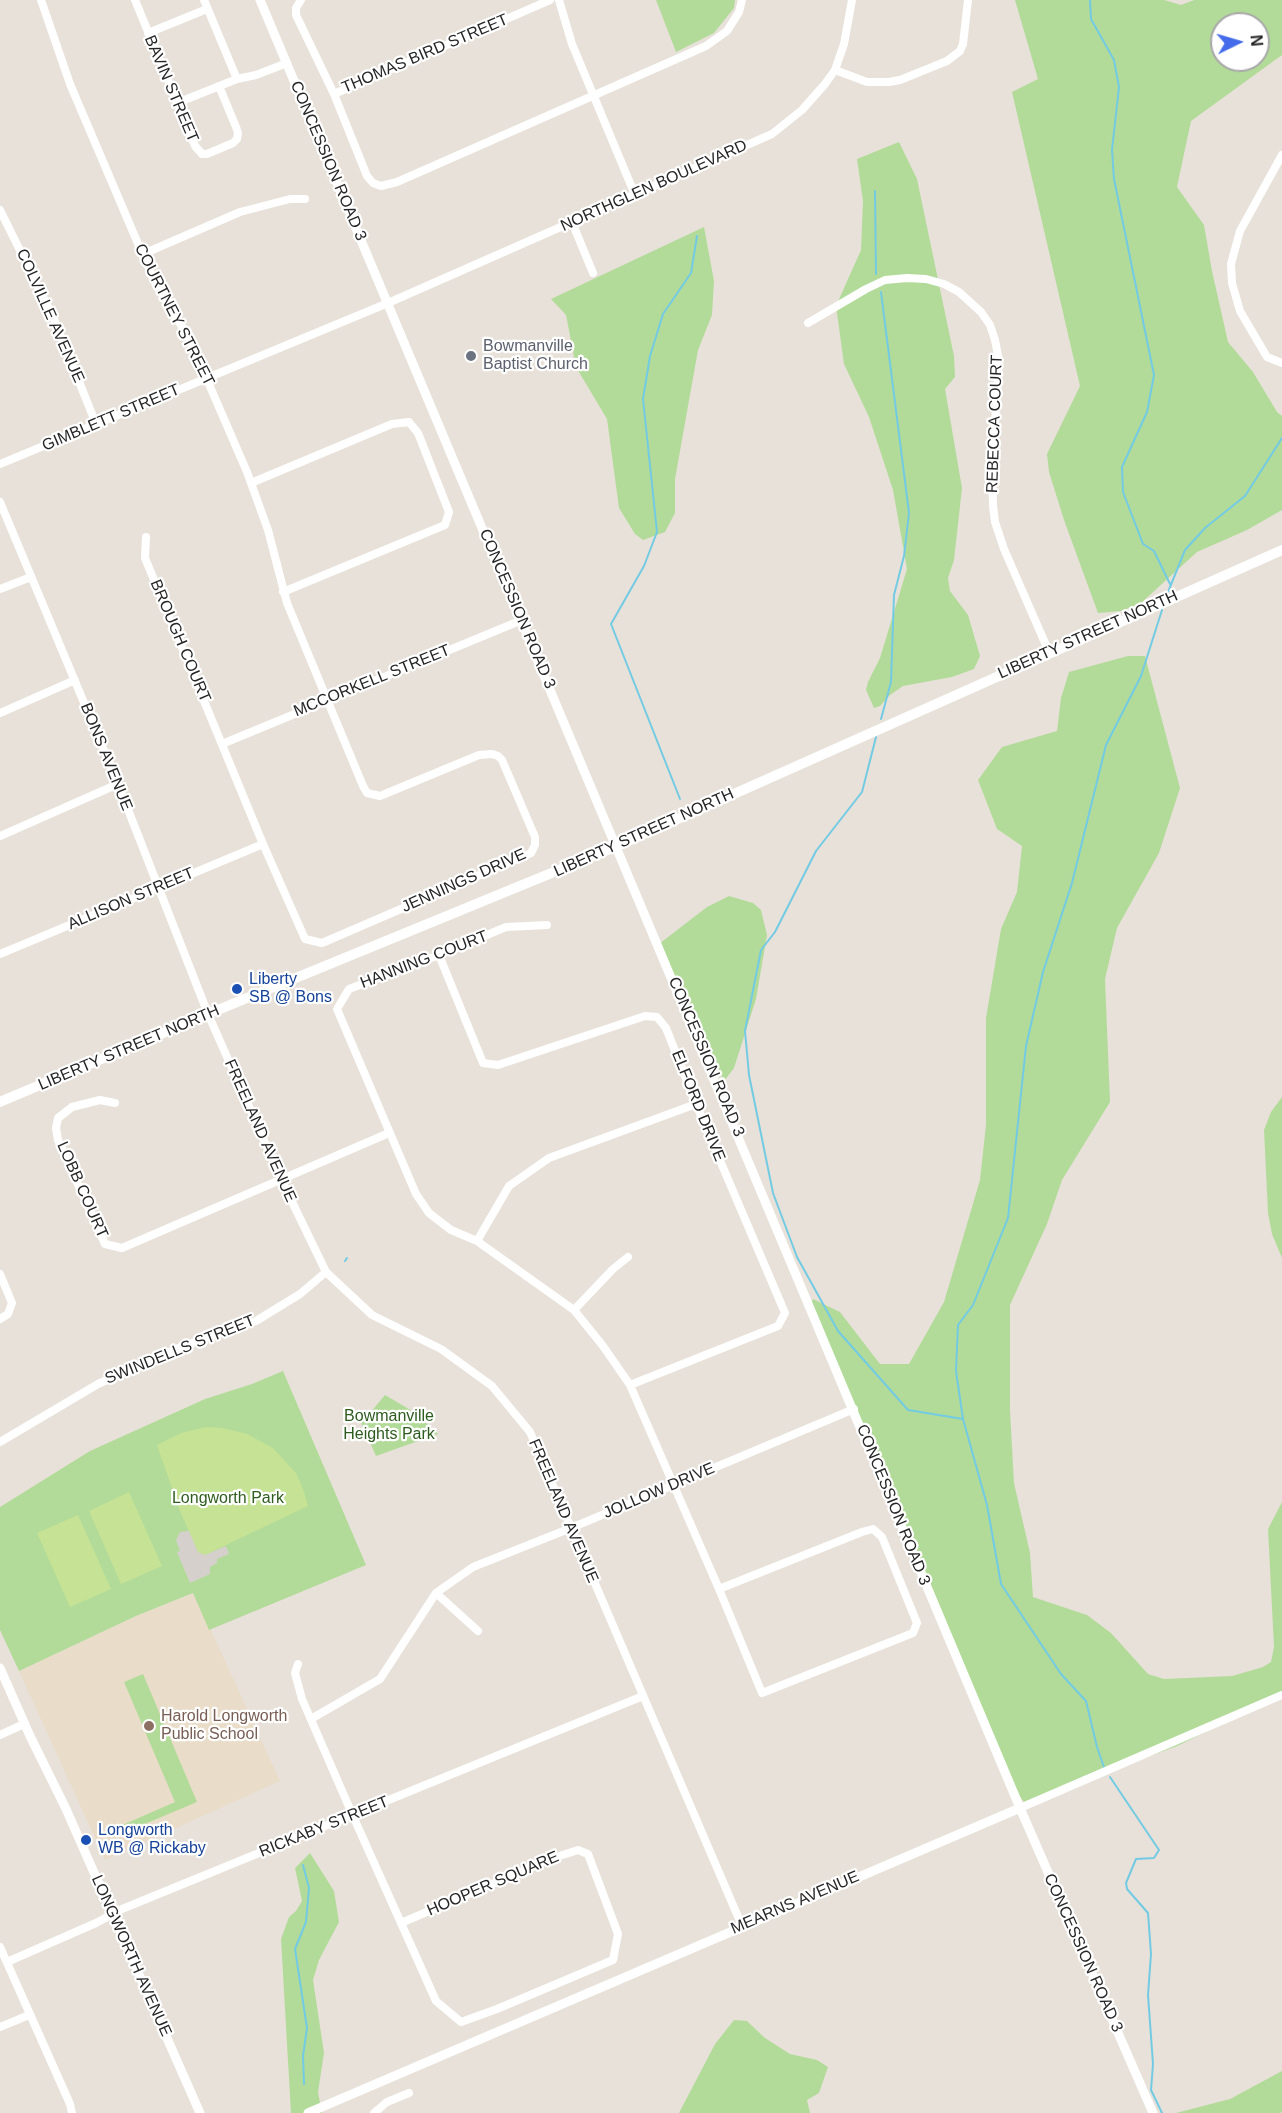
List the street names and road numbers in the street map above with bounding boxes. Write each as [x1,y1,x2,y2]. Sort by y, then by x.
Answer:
street label: THOMAS BIRD STREET [339,10,511,98]
street label: BAVIN STREET [140,33,202,145]
street label: CONCESSION ROAD 3 [286,78,370,244]
street label: NORTHGLEN BOULEVARD [558,136,750,236]
street label: COURTNEY STREET [130,241,218,389]
street label: COLVILLE AVENUE [12,246,88,386]
street label: REBECCA COURT [983,355,1007,493]
street label: GIMBLETT STREET [39,380,183,456]
street label: CONCESSION ROAD 3 [475,526,559,692]
street label: BROUGH COURT [146,577,214,705]
street label: LIBERTY STREET NORTH [995,587,1181,683]
street label: MCCORKELL STREET [291,641,453,721]
street label: BONS AVENUE [76,700,136,814]
street label: LIBERTY STREET NORTH [551,785,737,881]
street label: JENNINGS DRIVE [399,845,529,917]
street label: ALLISON STREET [65,864,197,934]
street label: HANNING COURT [358,927,490,993]
street label: CONCESSION ROAD 3 [664,974,748,1140]
street label: LIBERTY STREET NORTH [35,1001,223,1095]
street label: ELFORD DRIVE [667,1048,729,1164]
street label: FREELAND AVENUE [220,1057,300,1205]
street label: LOBB COURT [52,1139,112,1241]
street label: SWINDELLS STREET [102,1311,258,1389]
street label: CONCESSION ROAD 3 [852,1422,934,1588]
street label: FREELAND AVENUE [524,1436,602,1586]
street label: JOLLOW DRIVE [600,1459,718,1523]
street label: RICKABY STREET [257,1792,391,1862]
street label: HOOPER SQUARE [424,1848,562,1920]
street label: MEARNS AVENUE [728,1867,862,1939]
street label: CONCESSION ROAD 3 [1039,1871,1127,2035]
street label: LONGWORTH AVENUE [87,1872,175,2040]

